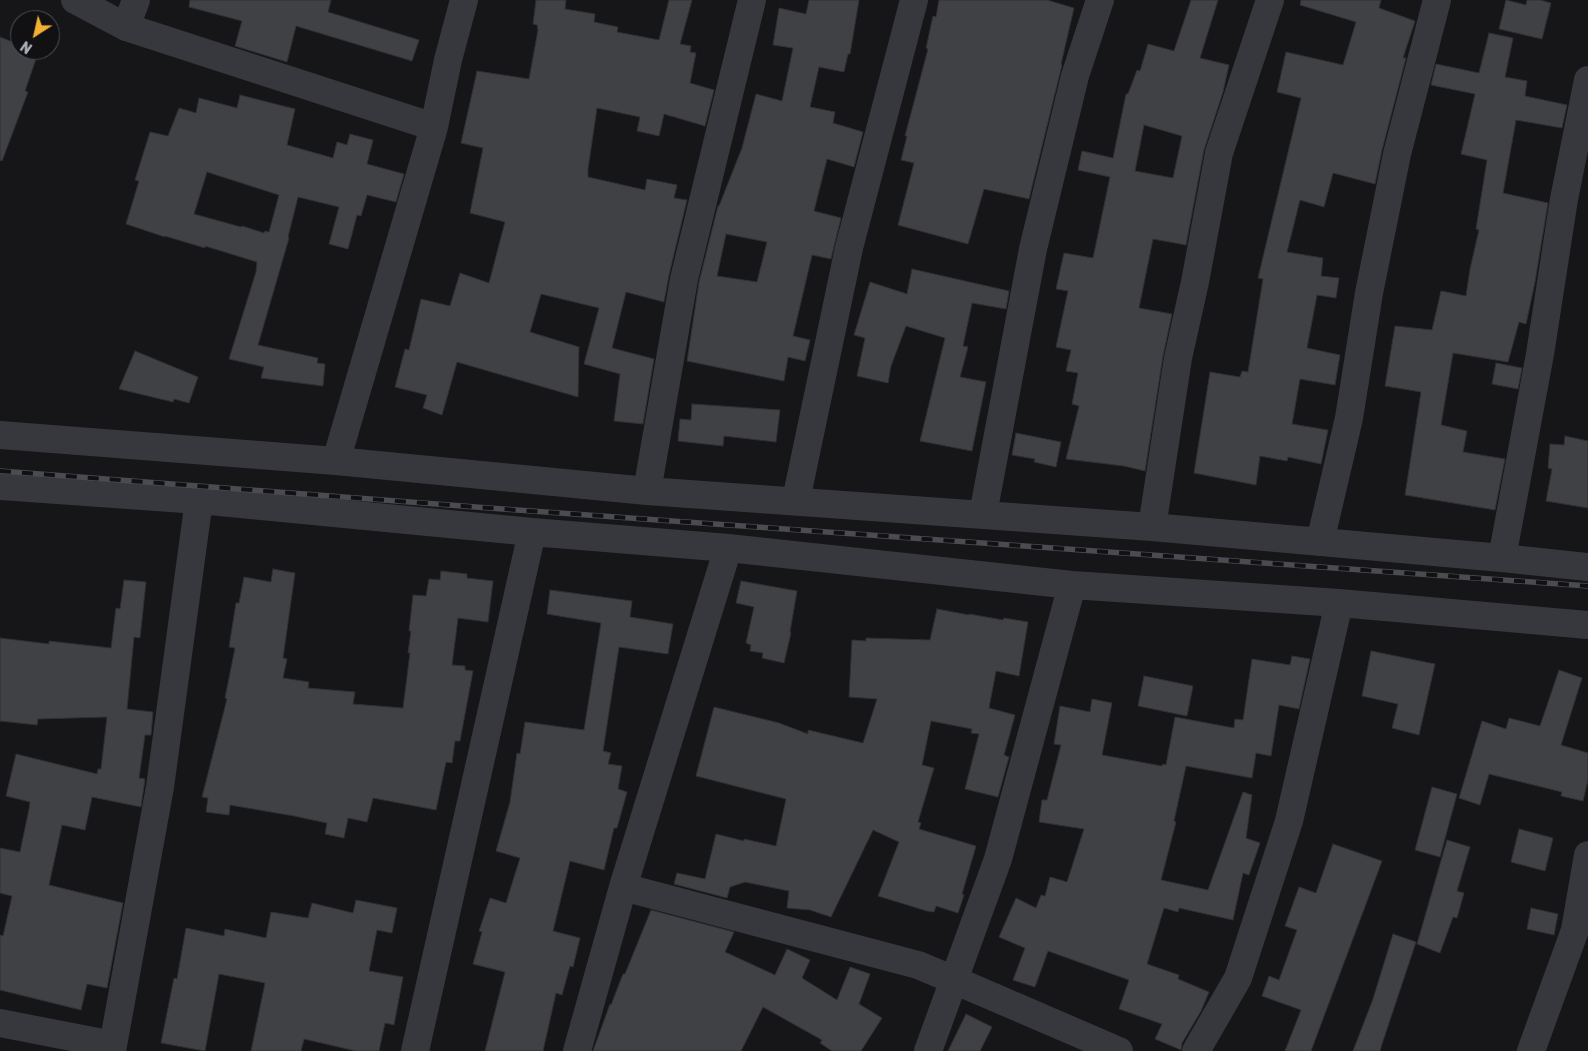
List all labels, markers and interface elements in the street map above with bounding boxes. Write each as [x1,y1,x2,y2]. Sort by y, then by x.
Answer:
north arrow [10,10,60,60]
text: N [18,37,36,57]

